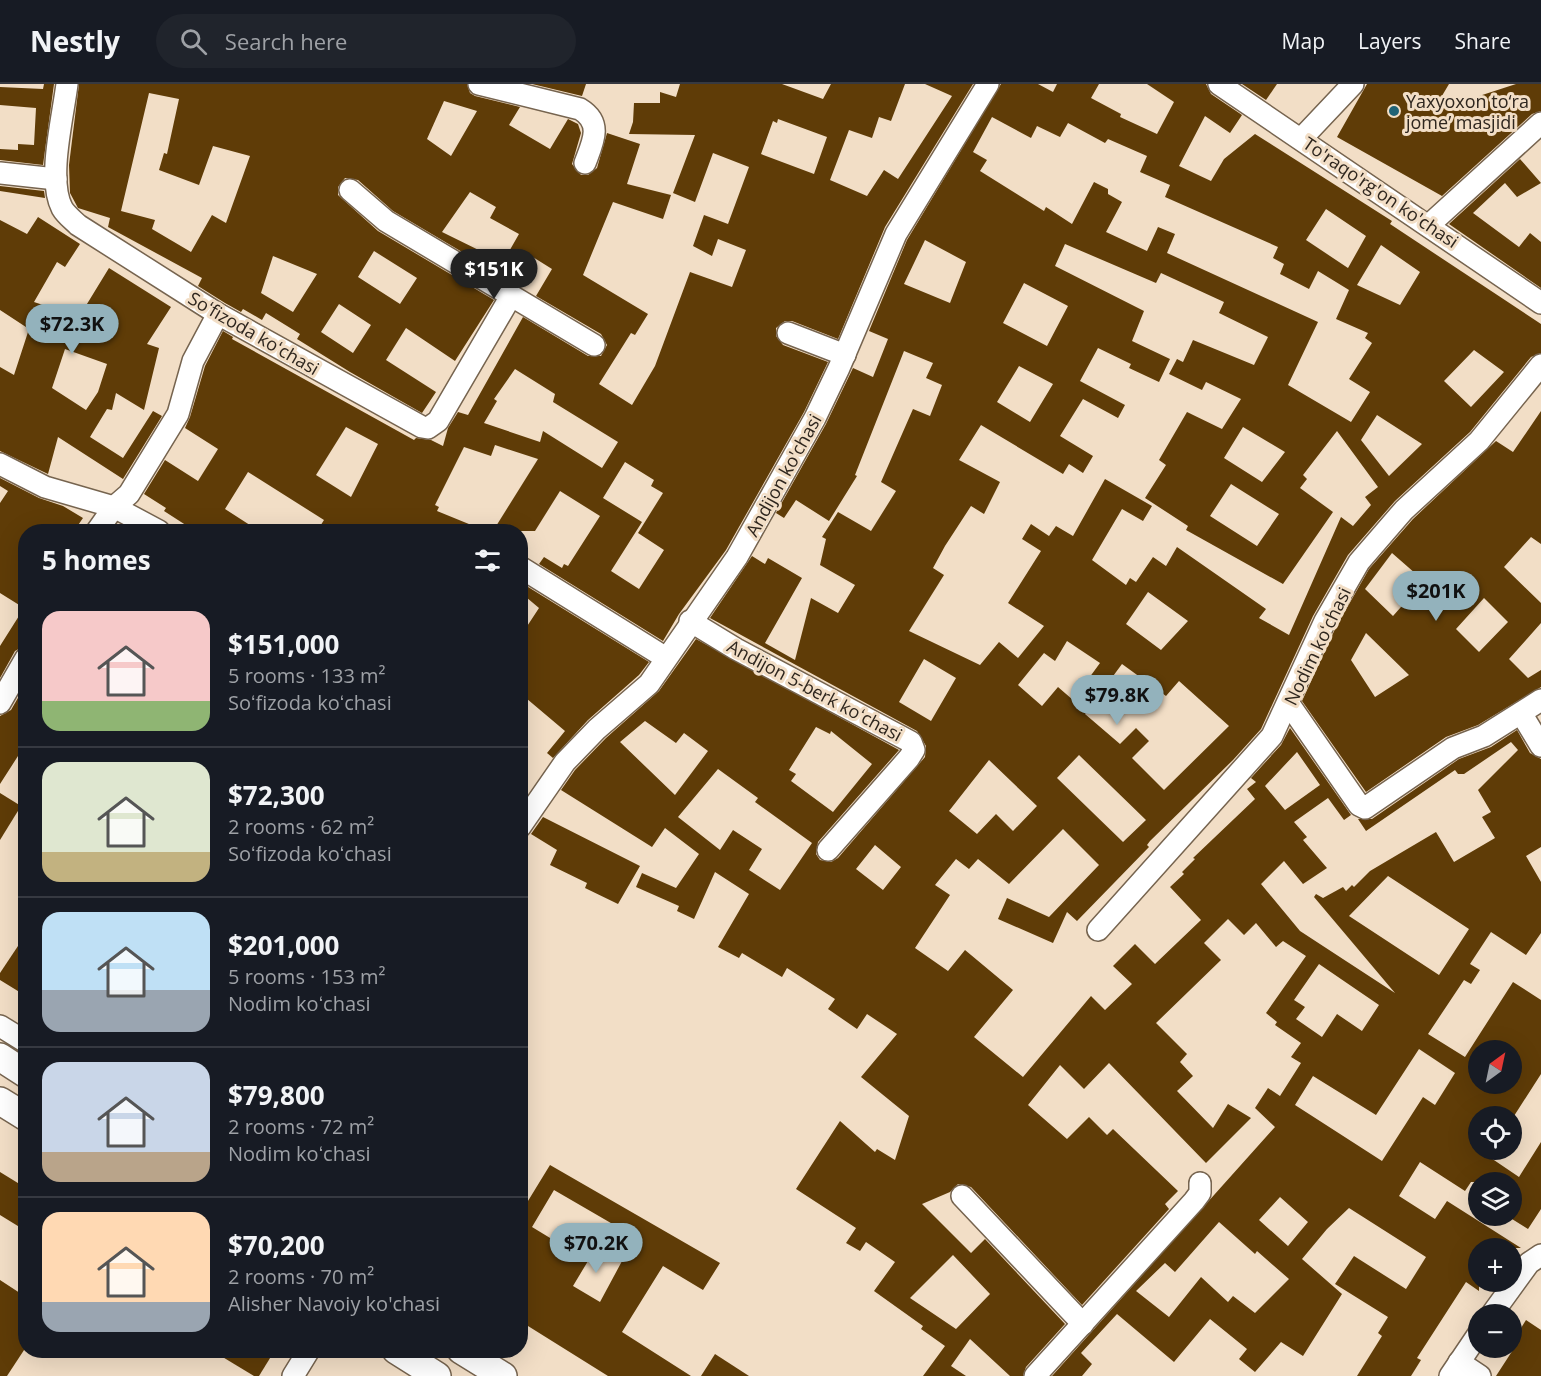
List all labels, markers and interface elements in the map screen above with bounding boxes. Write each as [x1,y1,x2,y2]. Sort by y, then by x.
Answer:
search box [156,14,576,68]
text: Nestly [30,22,120,60]
icon: search [177,25,210,58]
text: Search here [225,26,347,56]
text: Map [1282,27,1325,55]
text: Layers [1358,27,1422,55]
text: Share [1455,27,1511,55]
place label: Yaxyoxon to‘ra jome’ masjidi [1405,89,1529,134]
marker: Yaxyoxon to‘ra jome’ masjidi [1387,104,1401,118]
street label: To'raqo'rg'on ko'chasi [1299,131,1463,253]
pin: $151K [452,249,536,300]
text: $151K [464,255,524,282]
street label: Soʻfizoda koʻchasi [184,286,324,380]
pin: $72.3K [23,304,121,355]
text: $72.3K [40,310,104,337]
street label: Andijon ko'chasi [740,410,826,540]
text: 5 homes [42,542,151,578]
icon: filters [471,544,504,577]
pin: $201K [1394,571,1478,622]
text: $201K [1406,577,1466,604]
street label: Nodim koʻchasi [1278,583,1356,709]
text: $151,000 [228,626,339,662]
street label: Аndijon 5-berk koʻchasi [723,634,907,746]
icon: home [90,635,162,707]
text: 5 rooms · 133 m² [228,662,386,689]
pin: $79.8K [1068,675,1166,726]
text: $79.8K [1085,681,1149,708]
text: Soʻfizoda koʻchasi [228,689,392,716]
text: $72,300 [228,777,325,813]
icon: home [90,786,162,858]
text: 2 rooms · 62 m² [228,813,374,840]
text: Soʻfizoda koʻchasi [228,840,392,867]
text: $201,000 [228,927,339,963]
icon: home [90,936,162,1008]
text: 5 rooms · 153 m² [228,963,386,990]
text: Nodim koʻchasi [228,990,371,1017]
north arrow [1468,1040,1522,1094]
map controls [1468,1040,1522,1358]
text: $79,800 [228,1077,325,1113]
icon: home [90,1086,162,1158]
button: locate [1468,1106,1522,1160]
text: 2 rooms · 72 m² [228,1113,374,1140]
text: Nodim koʻchasi [228,1140,371,1167]
button: layers [1468,1172,1522,1226]
pin: $70.2K [547,1223,645,1274]
text: $70,200 [228,1227,325,1263]
text: $70.2K [564,1229,628,1256]
icon: home [90,1236,162,1308]
button: + [1468,1238,1522,1292]
text: 2 rooms · 70 m² [228,1263,374,1290]
text: Alisher Navoiy ko'chasi [228,1290,440,1317]
button: − [1468,1304,1522,1358]

